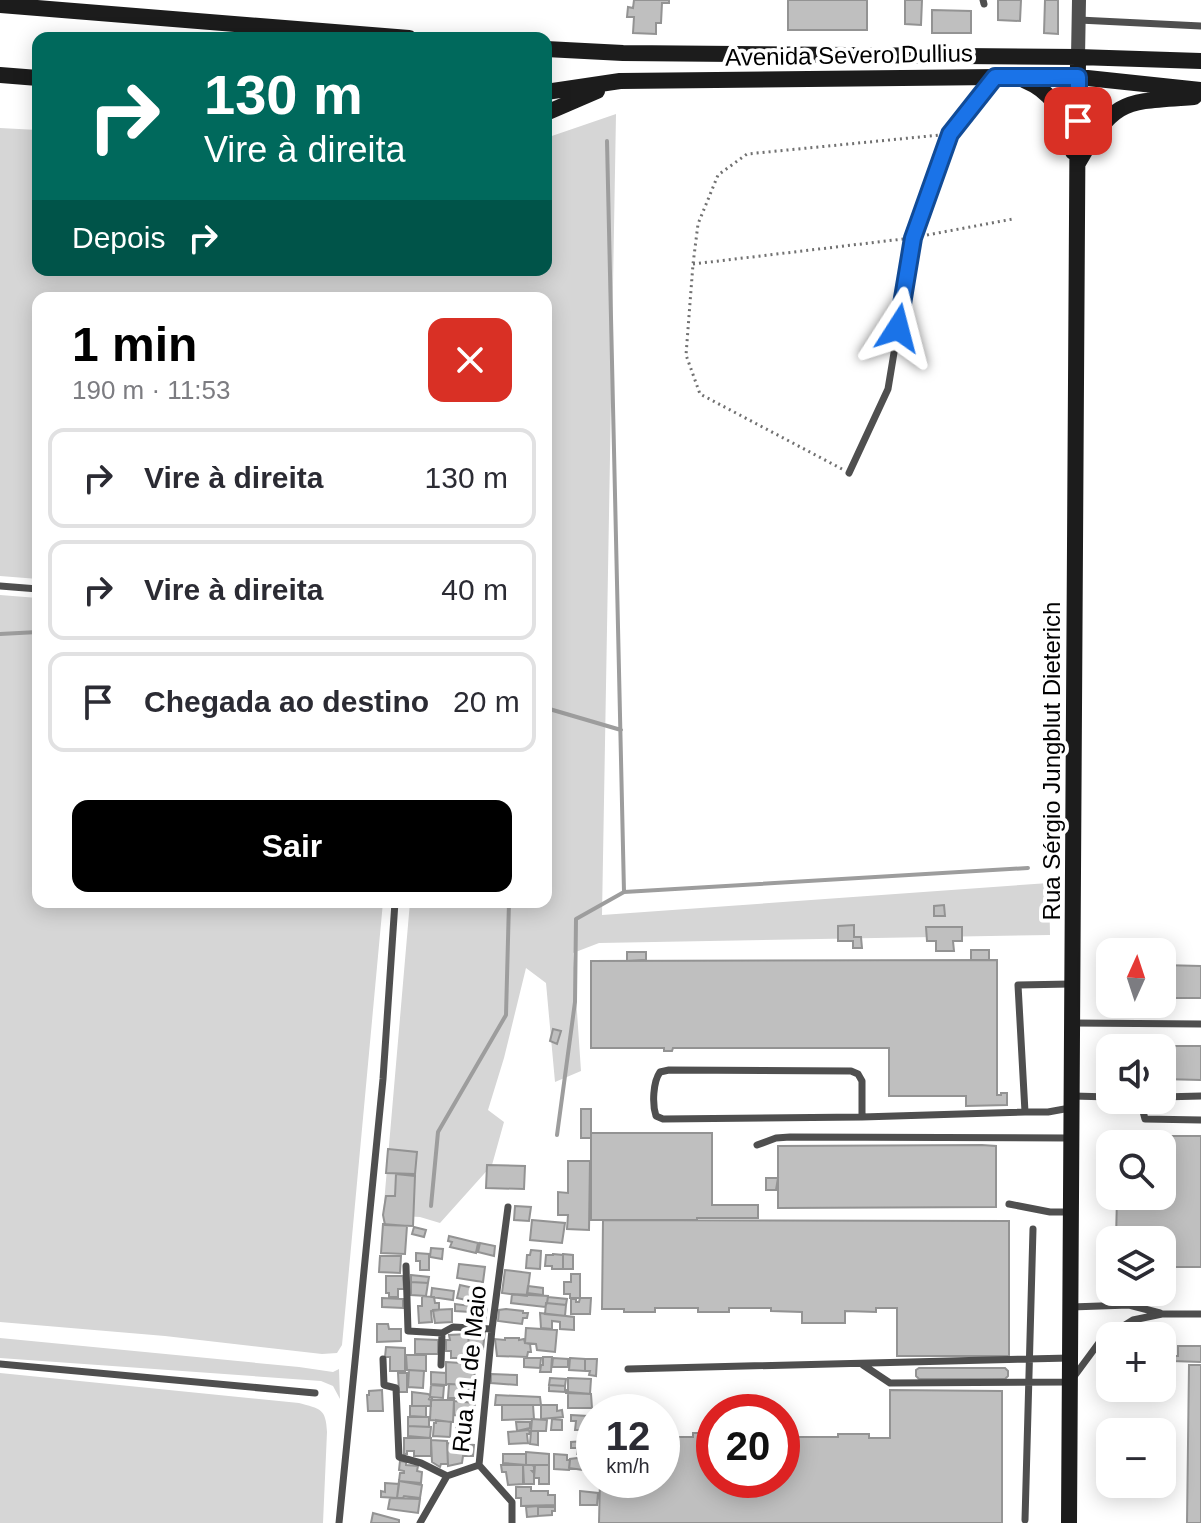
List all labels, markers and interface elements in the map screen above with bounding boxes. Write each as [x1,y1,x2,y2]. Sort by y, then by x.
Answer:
street label: Avenida Severo Dullius [725,39,973,71]
text: 130 m [204,63,363,126]
icon: right [72,64,176,168]
pin [1044,87,1112,155]
icon: arrive [1056,99,1100,143]
text: Vire à direita [204,129,405,170]
icon: right [181,216,225,260]
text: Depois [72,221,165,254]
position arrow [856,286,940,370]
text: 1 min [72,318,197,371]
button: close [428,318,512,402]
text: 190 m · 11:53 [72,375,231,405]
icon: right [76,456,120,500]
text: Vire à direita [144,461,324,494]
text: 130 m [425,461,508,494]
icon: right [76,568,120,612]
text: Vire à direita [144,573,324,606]
text: 40 m [441,573,508,606]
street label: Rua Sérgio Jungblut Dieterich [1038,602,1065,920]
icon: arrive [76,680,120,724]
text: Chegada ao destino [144,685,429,718]
text: 20 m [453,685,520,718]
button: Sair [72,800,512,892]
north arrow [1096,938,1176,1018]
map controls [1096,938,1176,1498]
button: sound [1096,1034,1176,1114]
button: search [1096,1130,1176,1210]
button: layers [1096,1226,1176,1306]
street label: Rua 11 de Maio [447,1284,491,1454]
button: + [1096,1322,1176,1402]
speed limit sign: 20 [696,1394,800,1498]
text: 12 [606,1414,650,1458]
button: − [1096,1418,1176,1498]
text: km/h [606,1455,650,1477]

